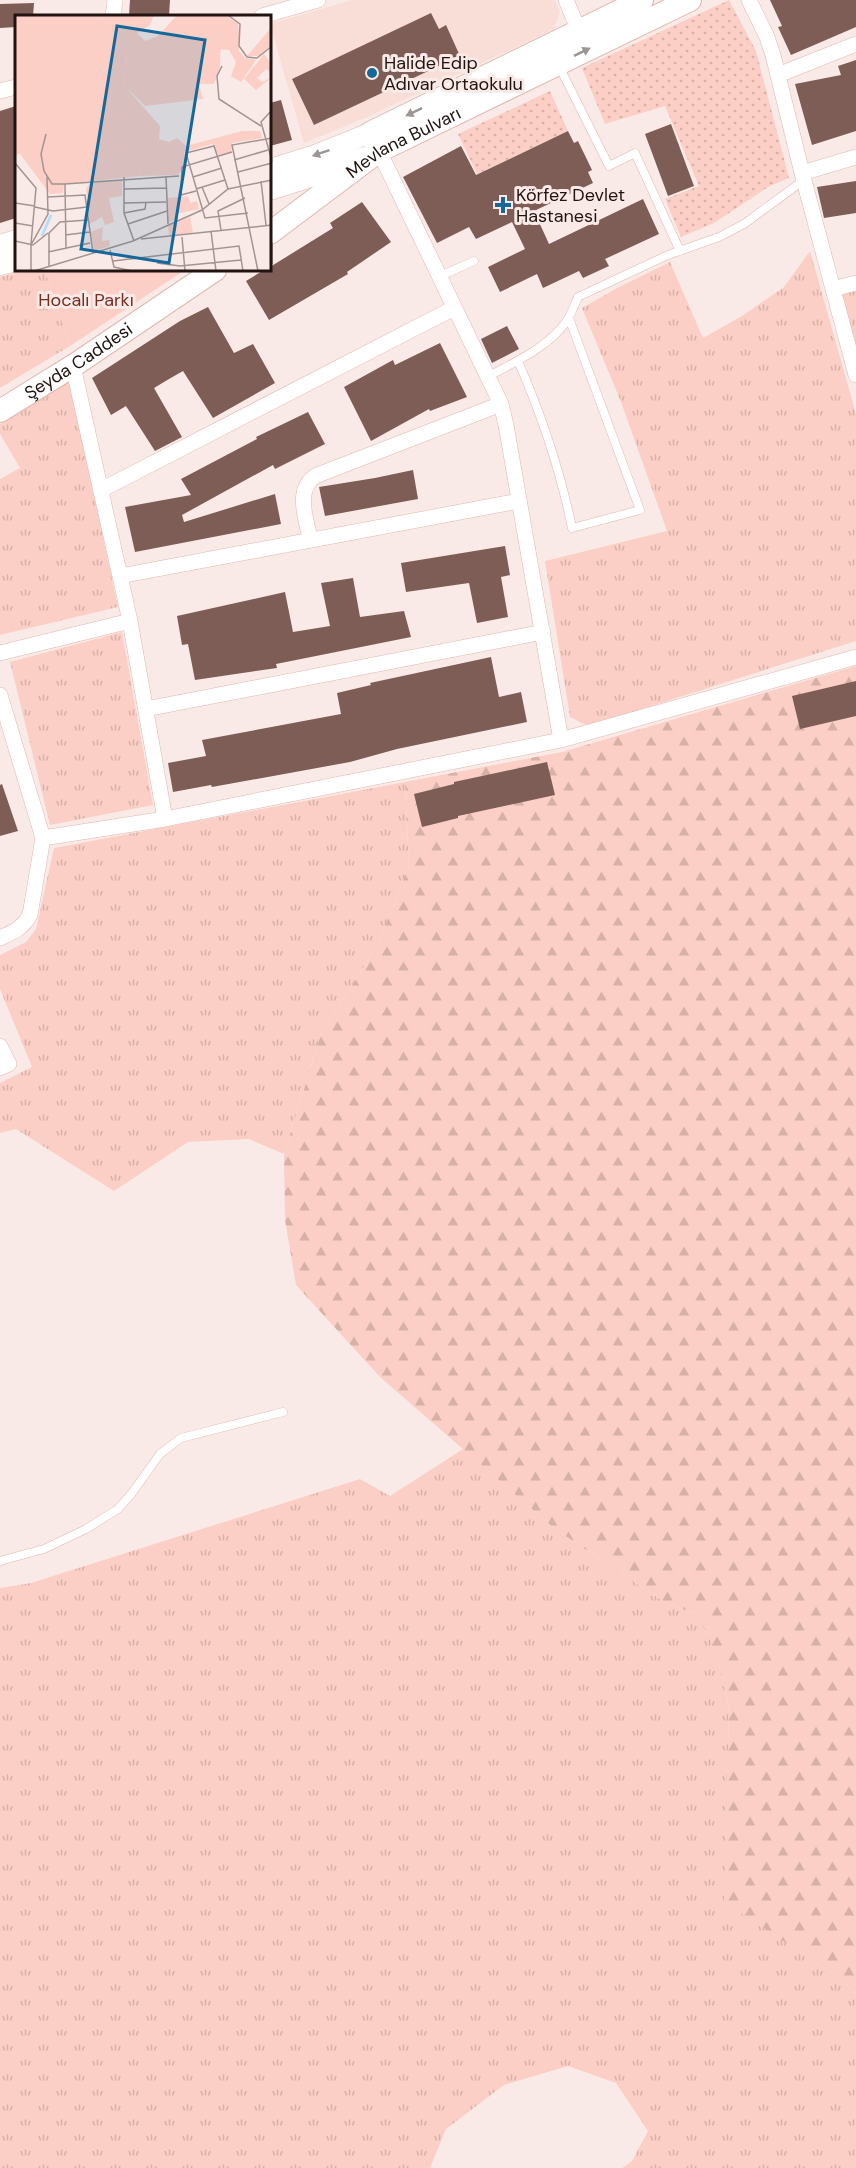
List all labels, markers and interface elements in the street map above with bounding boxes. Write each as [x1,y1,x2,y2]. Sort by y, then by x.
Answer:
inset map [15,15,272,272]
one-way arrow [574,48,591,57]
place label: Halide Edip Adıvar Ortaokulu [384,51,523,96]
marker: Halide Edip Adıvar Ortaokulu [365,66,379,80]
street label: Mevlana Bulvarı [341,101,465,184]
one-way arrow [405,107,422,117]
one-way arrow [312,148,330,158]
place label: Körfez Devlet Hastanesi [516,183,625,228]
marker: Körfez Devlet Hastanesi [494,196,512,214]
park label: Hocalı Parkı [38,288,134,312]
street label: Şeyda Caddesi [20,317,137,405]

